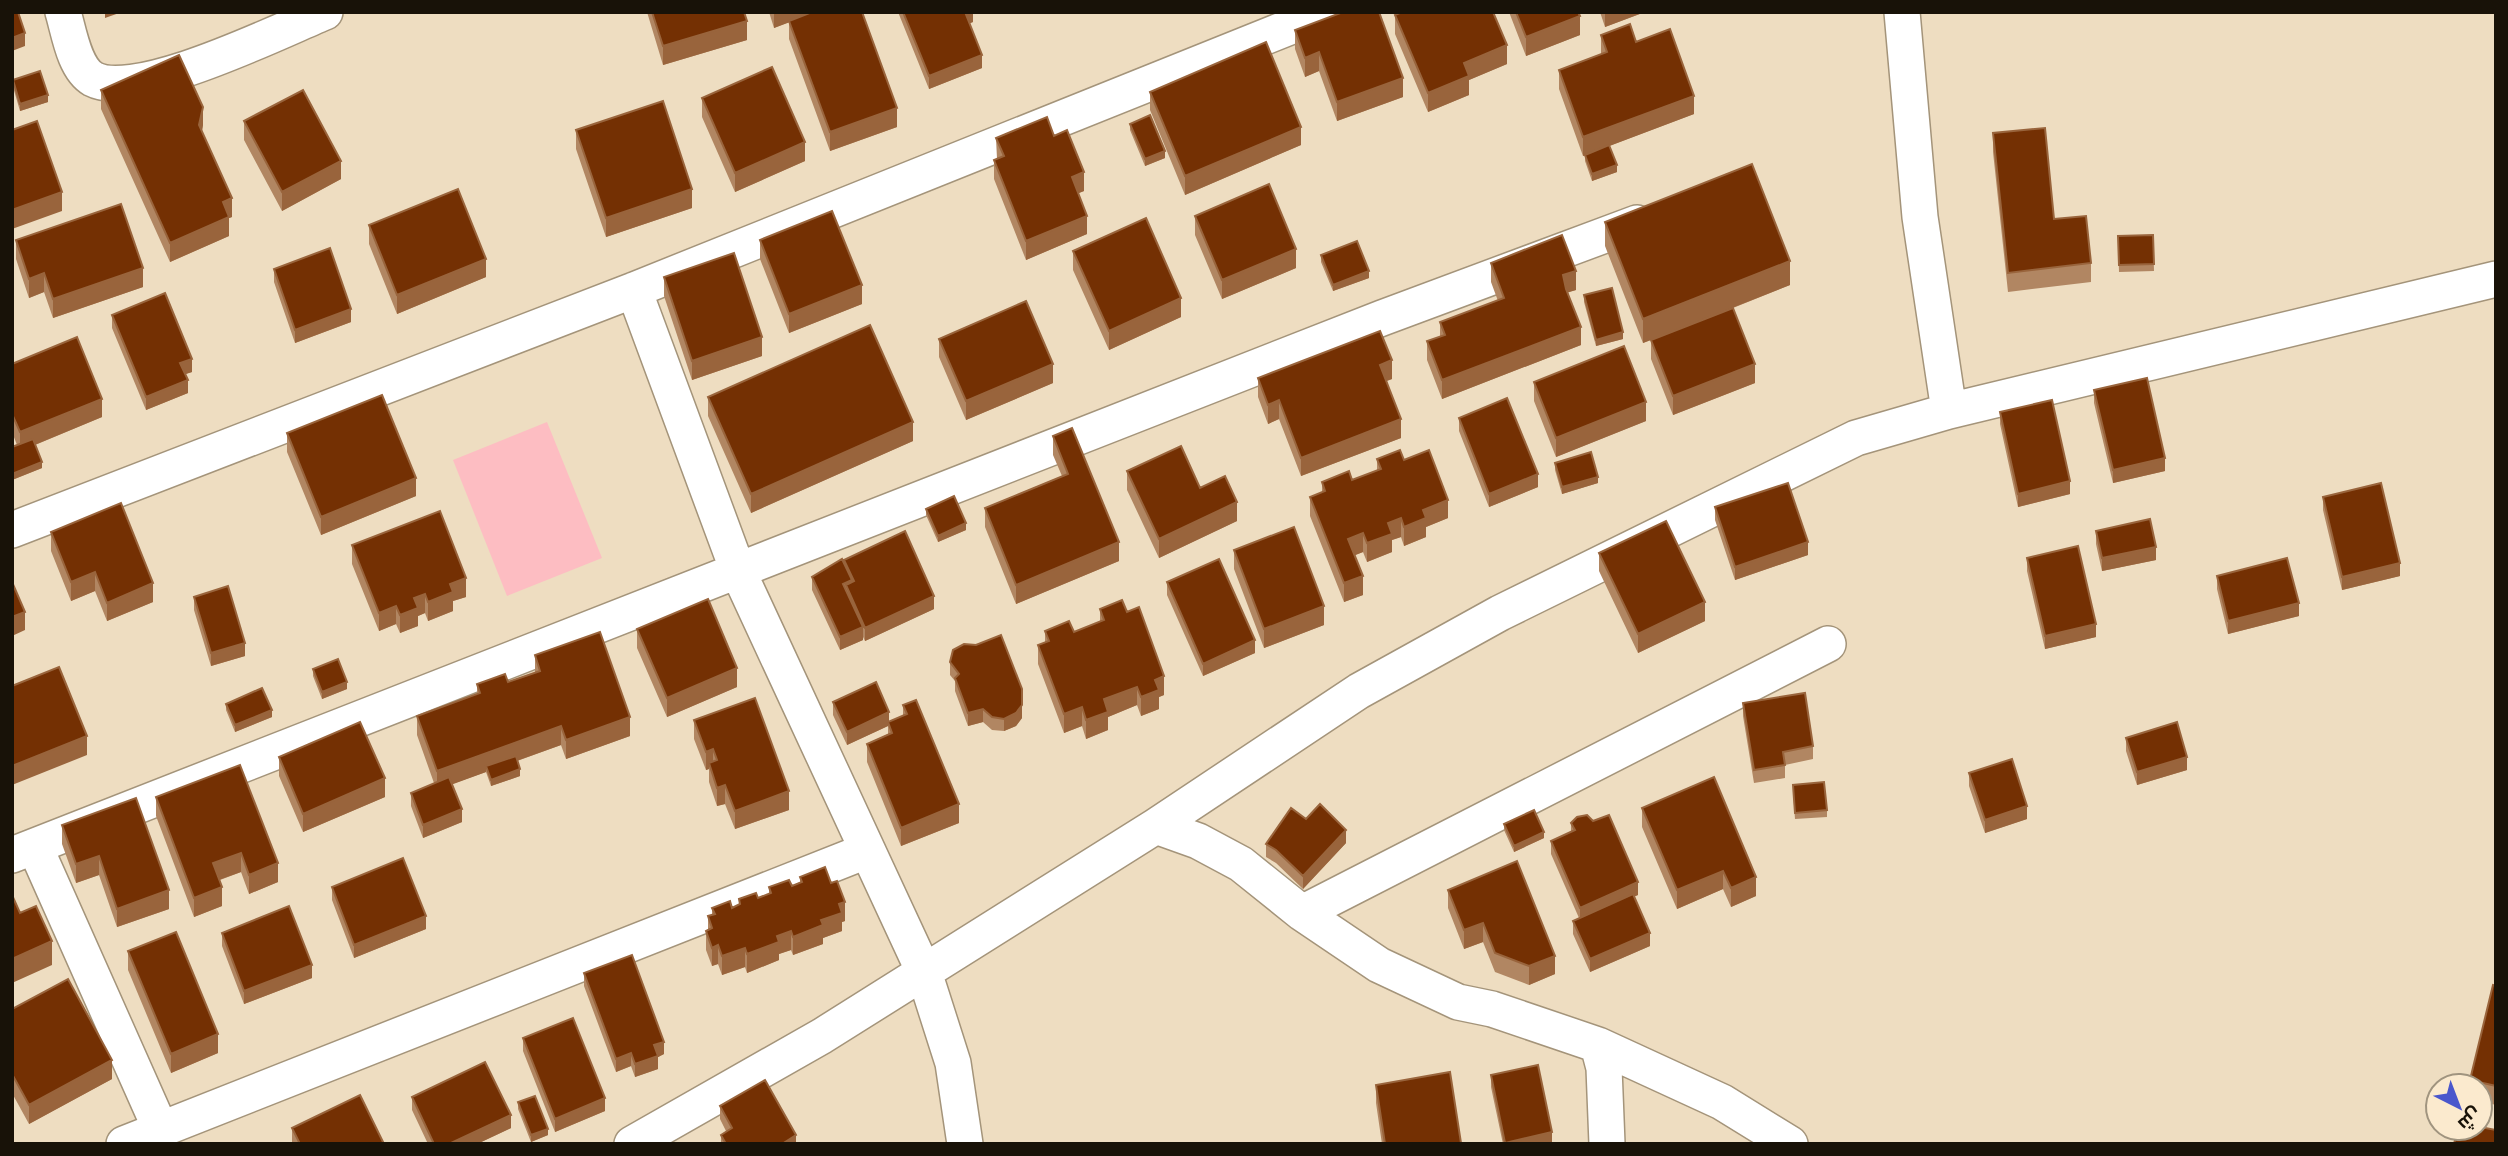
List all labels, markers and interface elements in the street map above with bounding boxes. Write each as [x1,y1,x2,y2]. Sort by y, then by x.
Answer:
north arrow [2424,1072,2494,1142]
text: ش [2453,1102,2489,1139]

